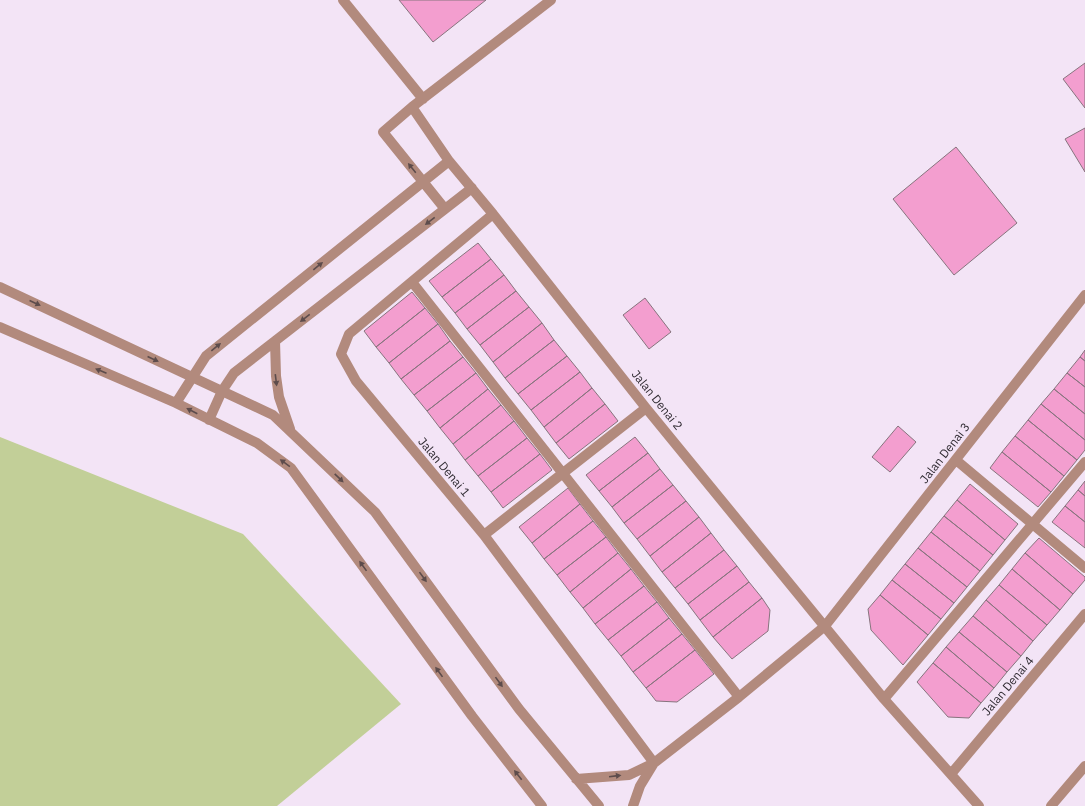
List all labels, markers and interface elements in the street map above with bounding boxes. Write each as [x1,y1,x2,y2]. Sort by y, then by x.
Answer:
one-way arrow [408,162,416,173]
one-way arrow [425,217,436,225]
one-way arrow [312,262,323,270]
one-way arrow [30,300,41,306]
one-way arrow [300,313,311,322]
one-way arrow [211,343,222,351]
one-way arrow [147,355,159,362]
street label: Jalan Denai 2 [629,367,686,433]
one-way arrow [96,368,107,374]
one-way arrow [273,374,280,386]
one-way arrow [186,408,198,415]
street label: Jalan Denai 3 [916,419,973,486]
street label: Jalan Denai 1 [415,434,474,499]
one-way arrow [279,459,290,467]
one-way arrow [335,473,344,482]
one-way arrow [359,561,367,572]
one-way arrow [418,572,427,583]
street label: Jalan Denai 4 [978,653,1037,718]
one-way arrow [435,666,444,677]
one-way arrow [495,677,504,688]
one-way arrow [514,770,522,781]
one-way arrow [609,773,621,780]

